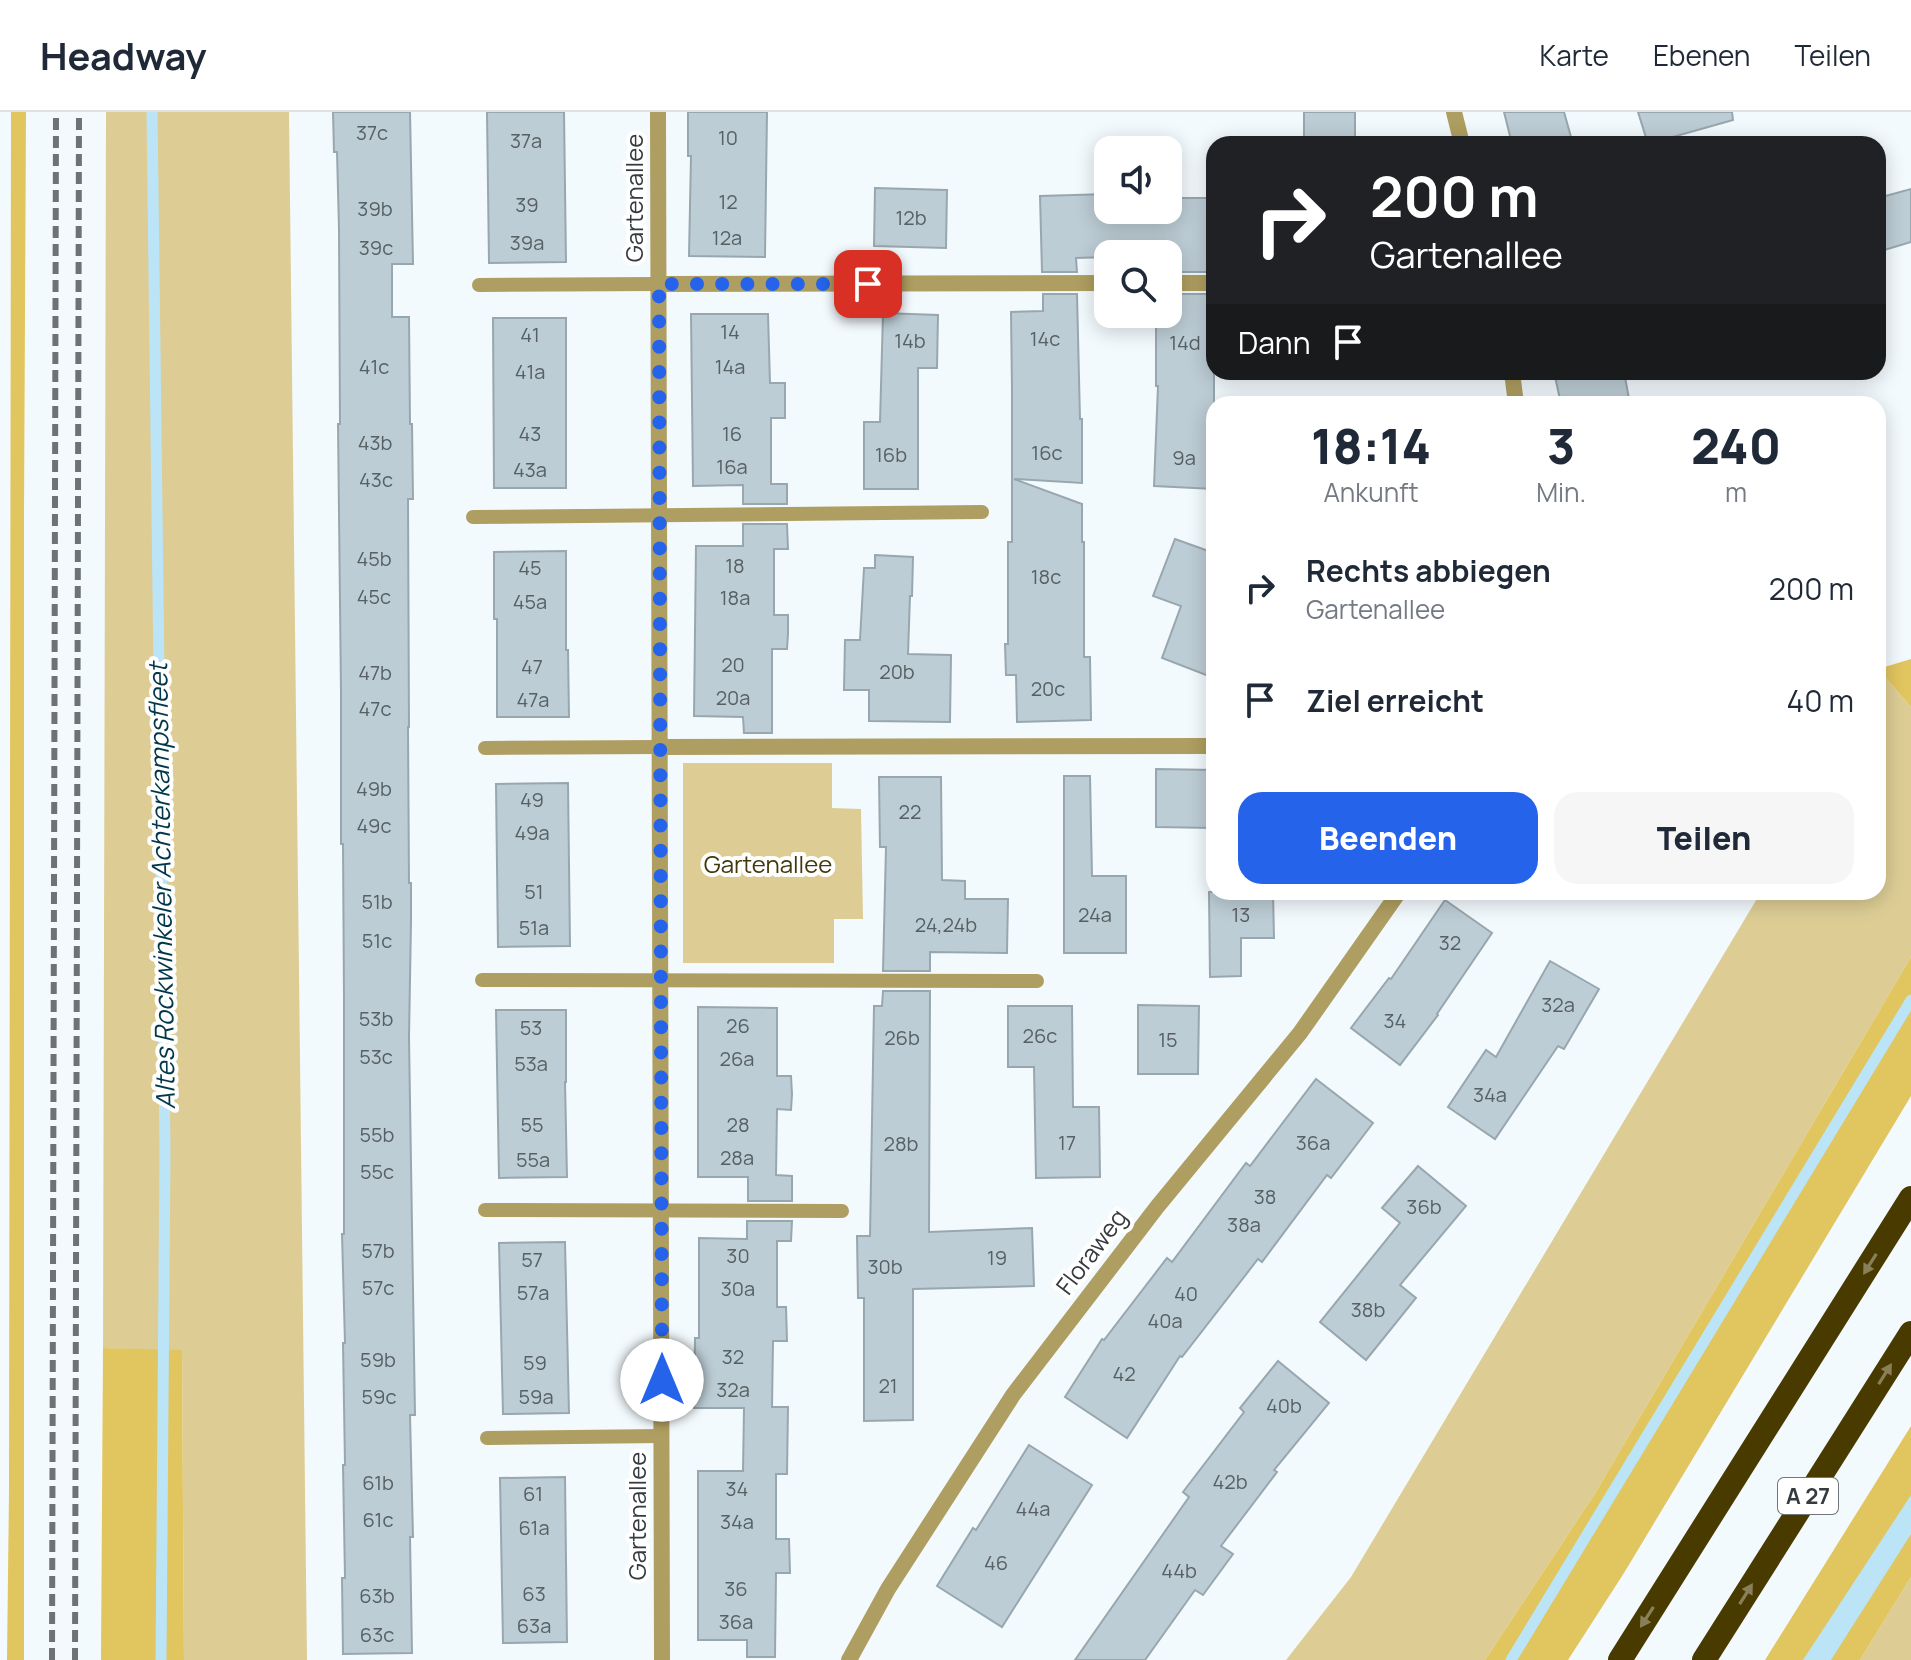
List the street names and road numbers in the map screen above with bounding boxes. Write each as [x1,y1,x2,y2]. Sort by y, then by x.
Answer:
street label: Gartenallee [617,134,650,262]
street label: Floraweg [1048,1202,1134,1301]
street label: Gartenallee [620,1452,653,1580]
road number: A 27 [1778,1478,1838,1514]

